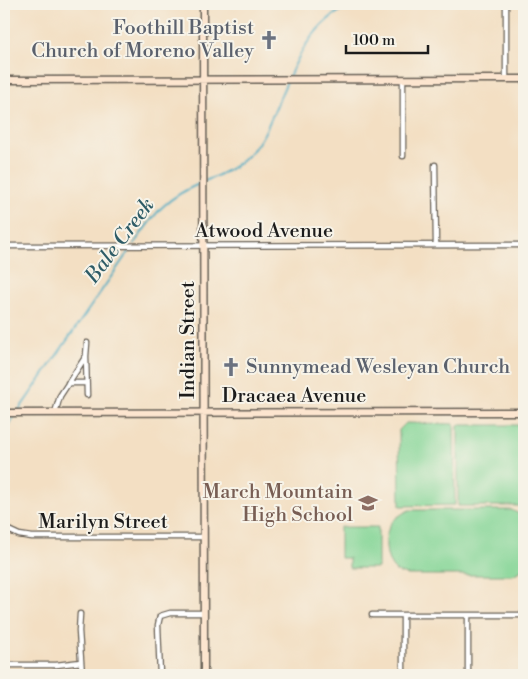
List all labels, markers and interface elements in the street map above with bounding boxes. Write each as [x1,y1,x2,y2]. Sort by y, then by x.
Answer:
place label: Foothill Baptist Church of Moreno Valley [31,16,254,64]
scale bar [346,22,428,54]
church icon: Foothill Baptist Church of Moreno Valley [258,29,280,51]
text: 100 m [353,31,395,50]
water label: Bale Creek [79,193,161,290]
street label: Atwood Avenue [194,219,333,244]
street label: Indian Street [176,281,201,399]
place label: Sunnymead Wesleyan Church [246,355,510,380]
church icon: Sunnymead Wesleyan Church [220,356,242,378]
street label: Dracaea Avenue [222,384,366,409]
place label: March Mountain High School [203,480,353,528]
school or university icon: March Mountain High School [357,492,379,514]
street label: Marilyn Street [38,510,168,535]

